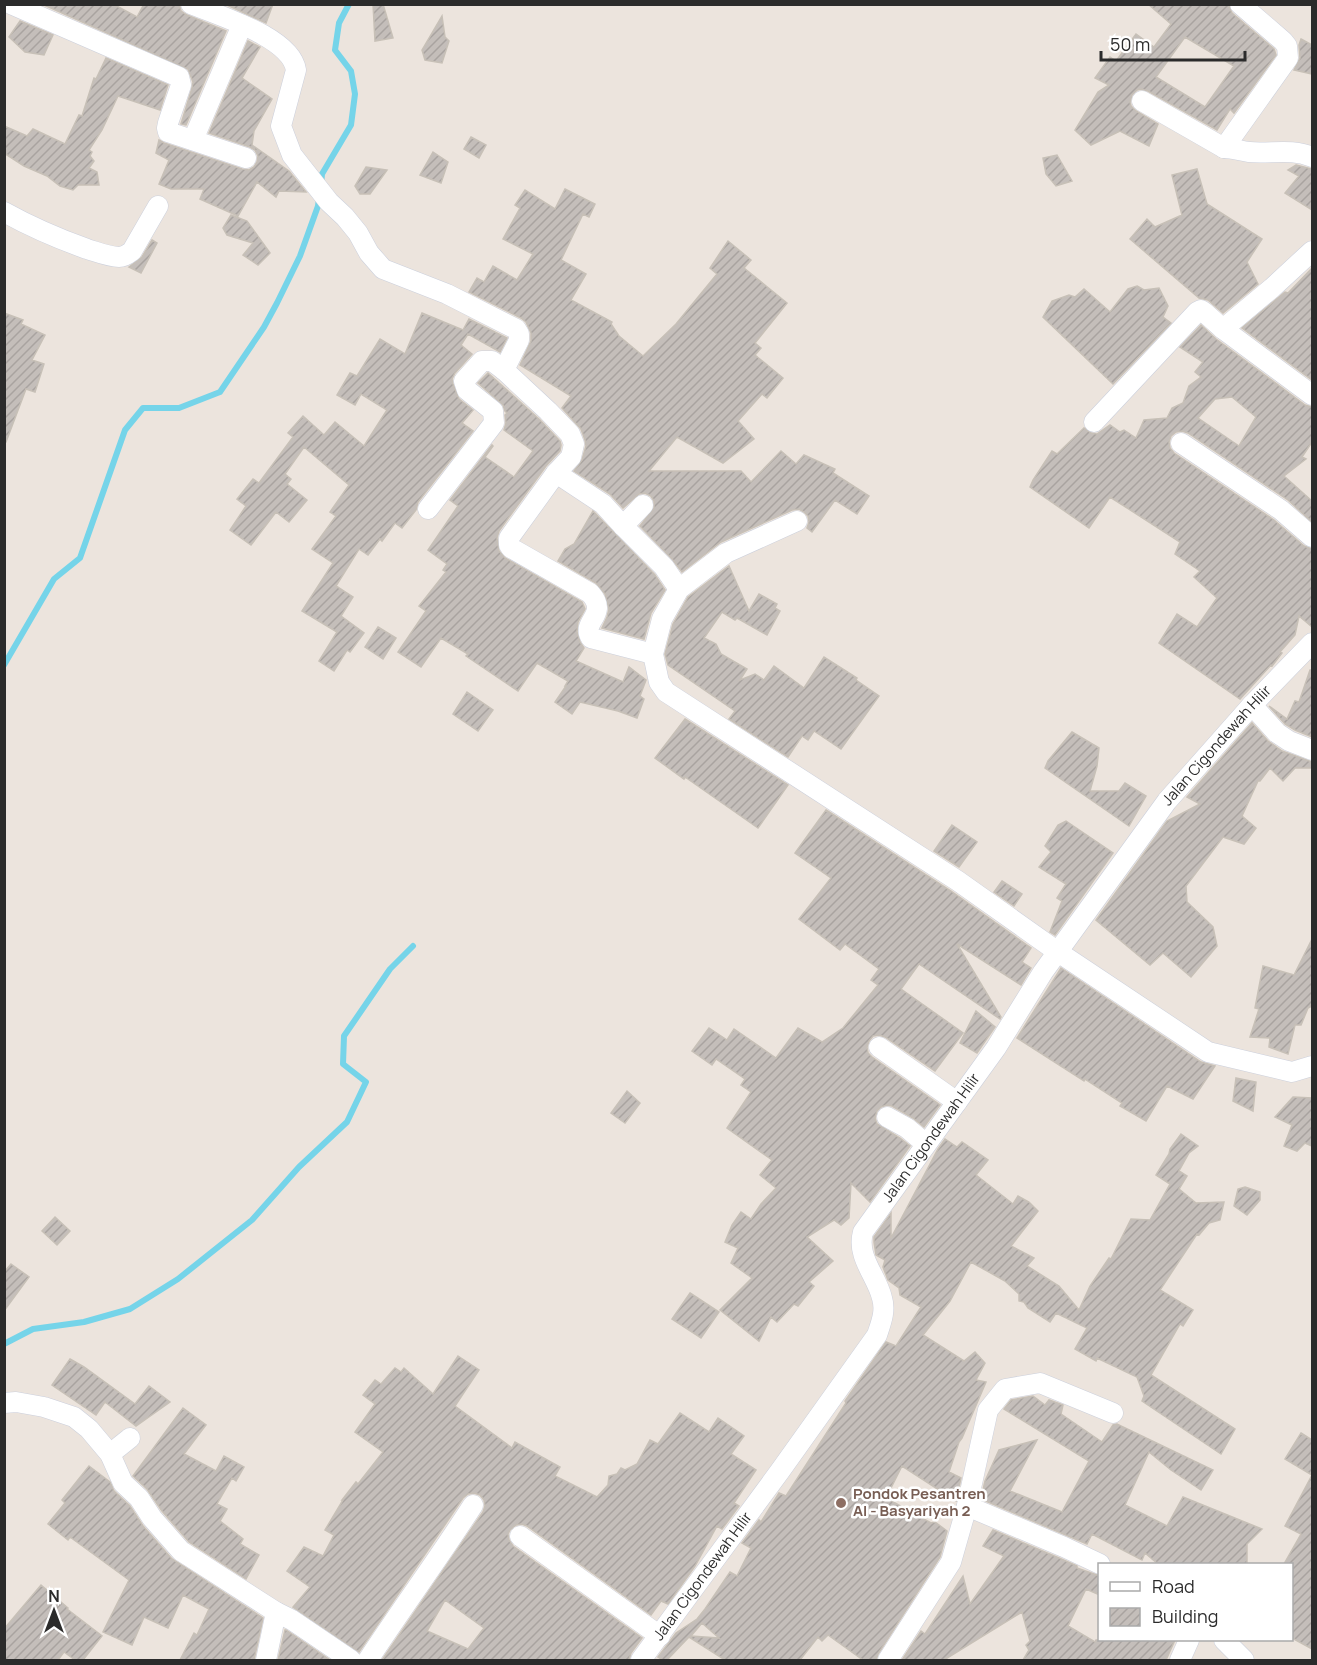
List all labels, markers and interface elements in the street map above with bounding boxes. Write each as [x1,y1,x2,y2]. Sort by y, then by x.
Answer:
scale bar [1101,24,1245,62]
text: 50 m [1110,32,1150,56]
street label: Jalan Cigondewah Hilir [1157,680,1276,810]
street label: Jalan Cigondewah Hilir [877,1068,985,1206]
place label: Pondok Pesantren Al - Basyariyah 2 [853,1483,986,1521]
marker: Pondok Pesantren Al - Basyariyah 2 [834,1496,848,1510]
street label: Jalan Cigondewah Hilir [648,1507,757,1645]
legend [1098,1563,1293,1641]
text: Road [1152,1574,1195,1598]
north arrow [24,1581,84,1641]
text: N [48,1585,60,1607]
text: Building [1152,1604,1218,1628]

